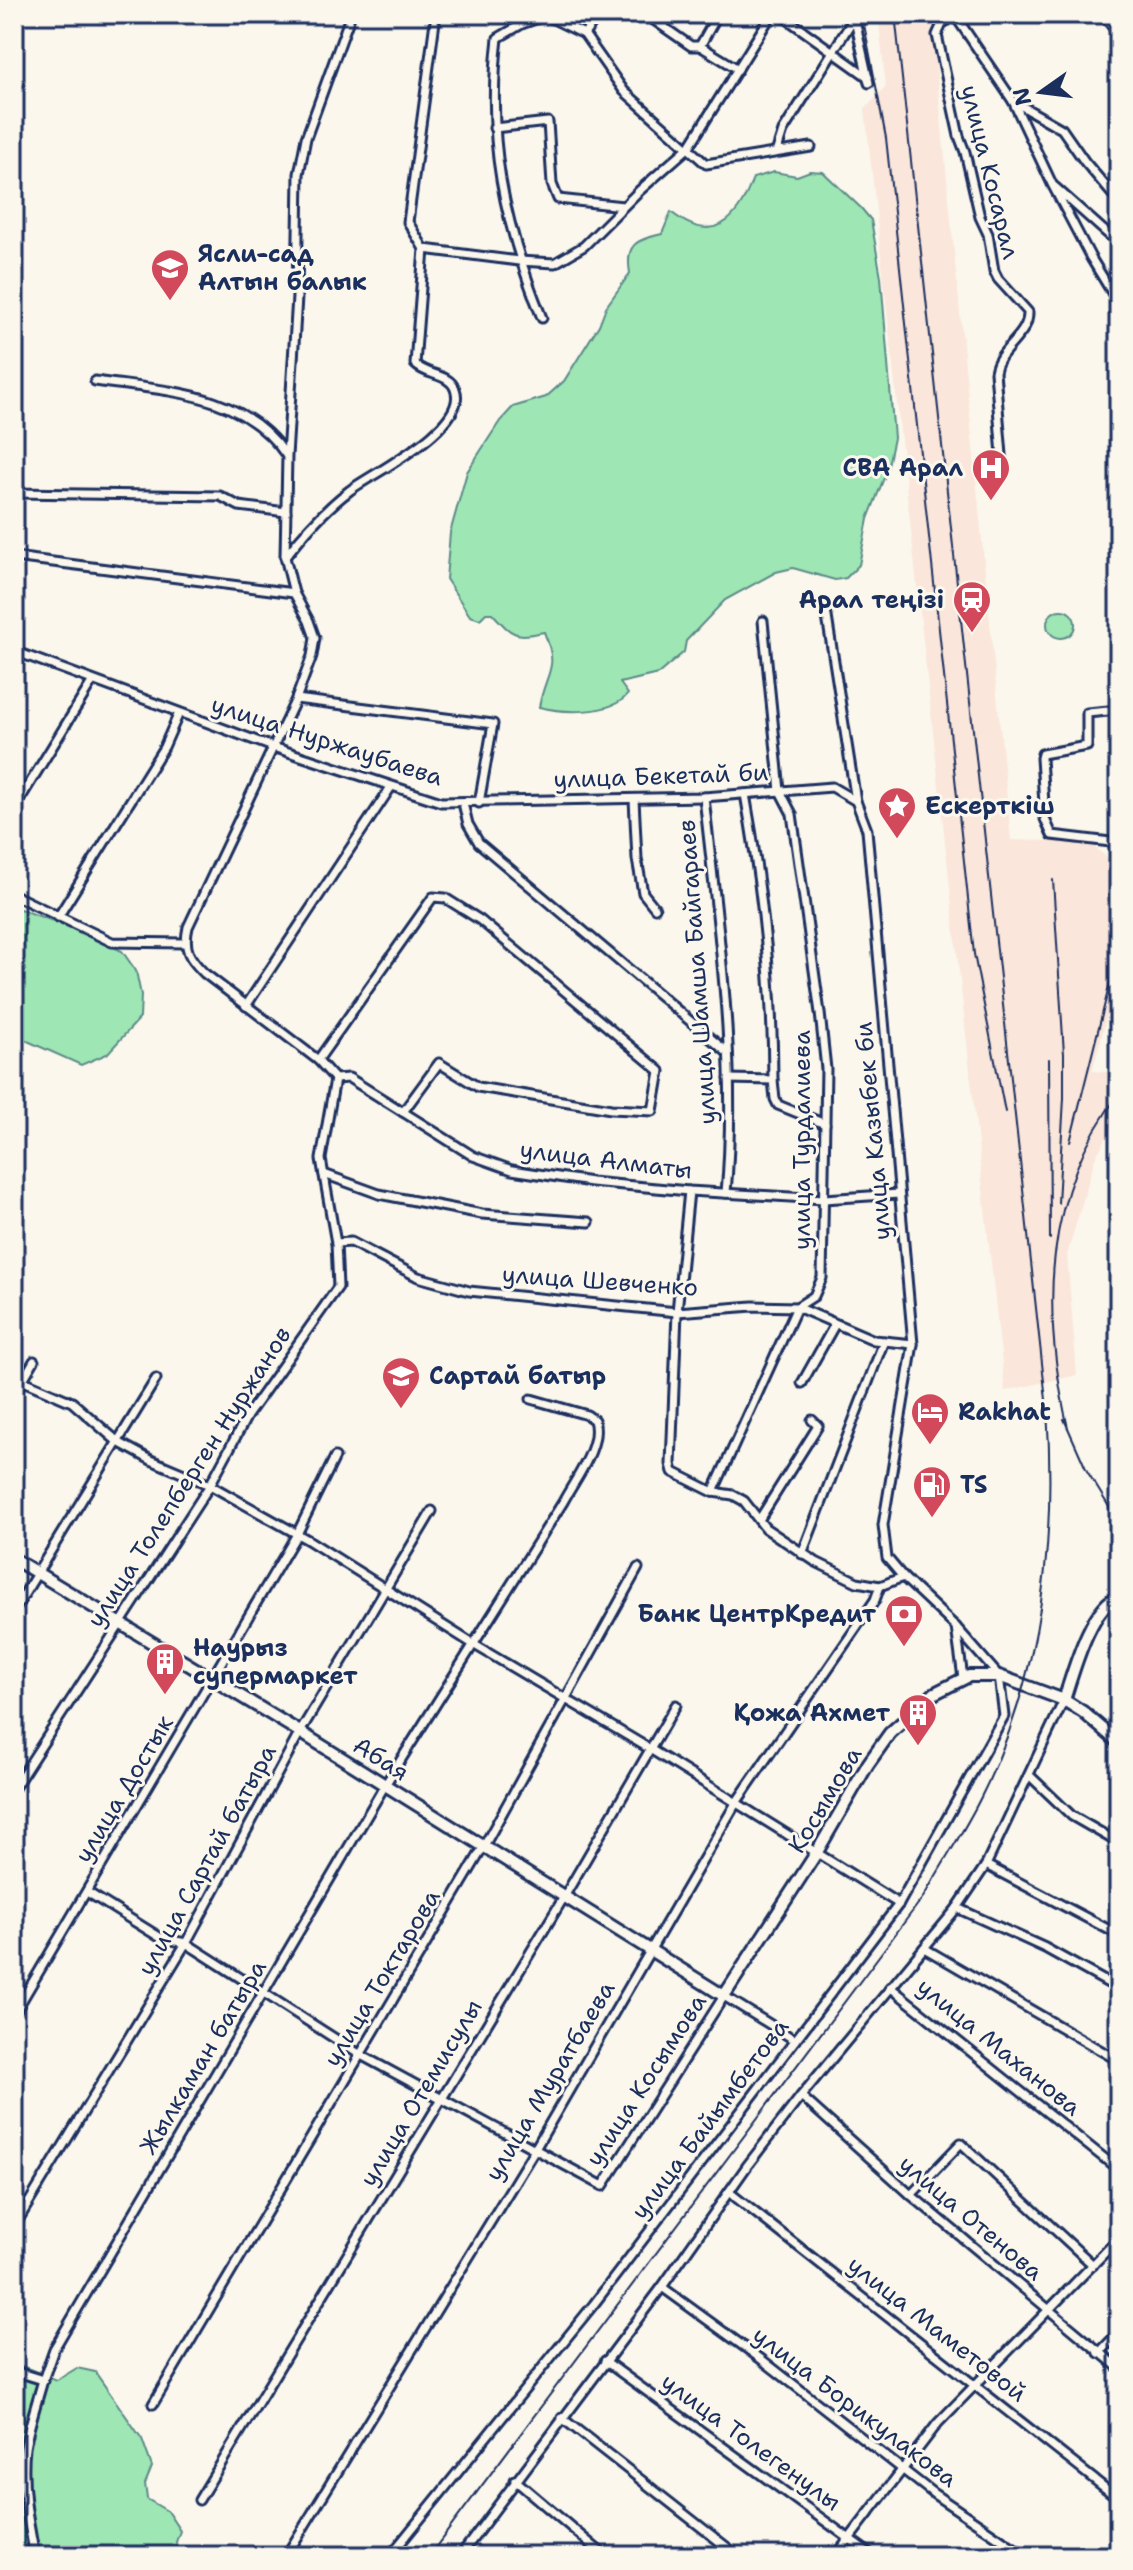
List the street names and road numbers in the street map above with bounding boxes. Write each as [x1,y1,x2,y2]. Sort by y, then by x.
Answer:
street label: улица Косарал [953,82,1027,262]
street label: улица Нуржаубаева [207,688,447,794]
street label: улица Бекетай би [553,756,769,796]
street label: улица Шамша Байгараев [670,818,724,1126]
street label: улица Казыбек би [848,1020,898,1242]
street label: улица Турдалиева [786,1030,818,1250]
street label: улица Алматы [518,1134,694,1186]
street label: улица Шевченко [501,1258,699,1304]
street label: улица Толепберген Нуржанов [80,1320,298,1634]
street label: улица Достык [67,1709,181,1869]
street label: Абая [347,1729,415,1789]
street label: улица Сартай батыра [130,1739,284,1981]
street label: Косымова [781,1741,869,1859]
street label: улица Токтарова [316,1883,448,2073]
street label: Жылкаман батыра [132,1954,274,2160]
street label: улица Маханова [910,1971,1088,2123]
street label: улица Муратбаева [478,1975,622,2187]
street label: улица Косымова [578,1988,714,2172]
street label: улица Отемисулы [352,1994,490,2192]
street label: улица Байымбетова [624,2012,796,2226]
street label: улица Отенова [892,2148,1050,2288]
street label: улица Маметовой [841,2249,1033,2409]
street label: улица Борикулакова [746,2319,964,2495]
street label: улица Толегенулы [654,2366,848,2518]

